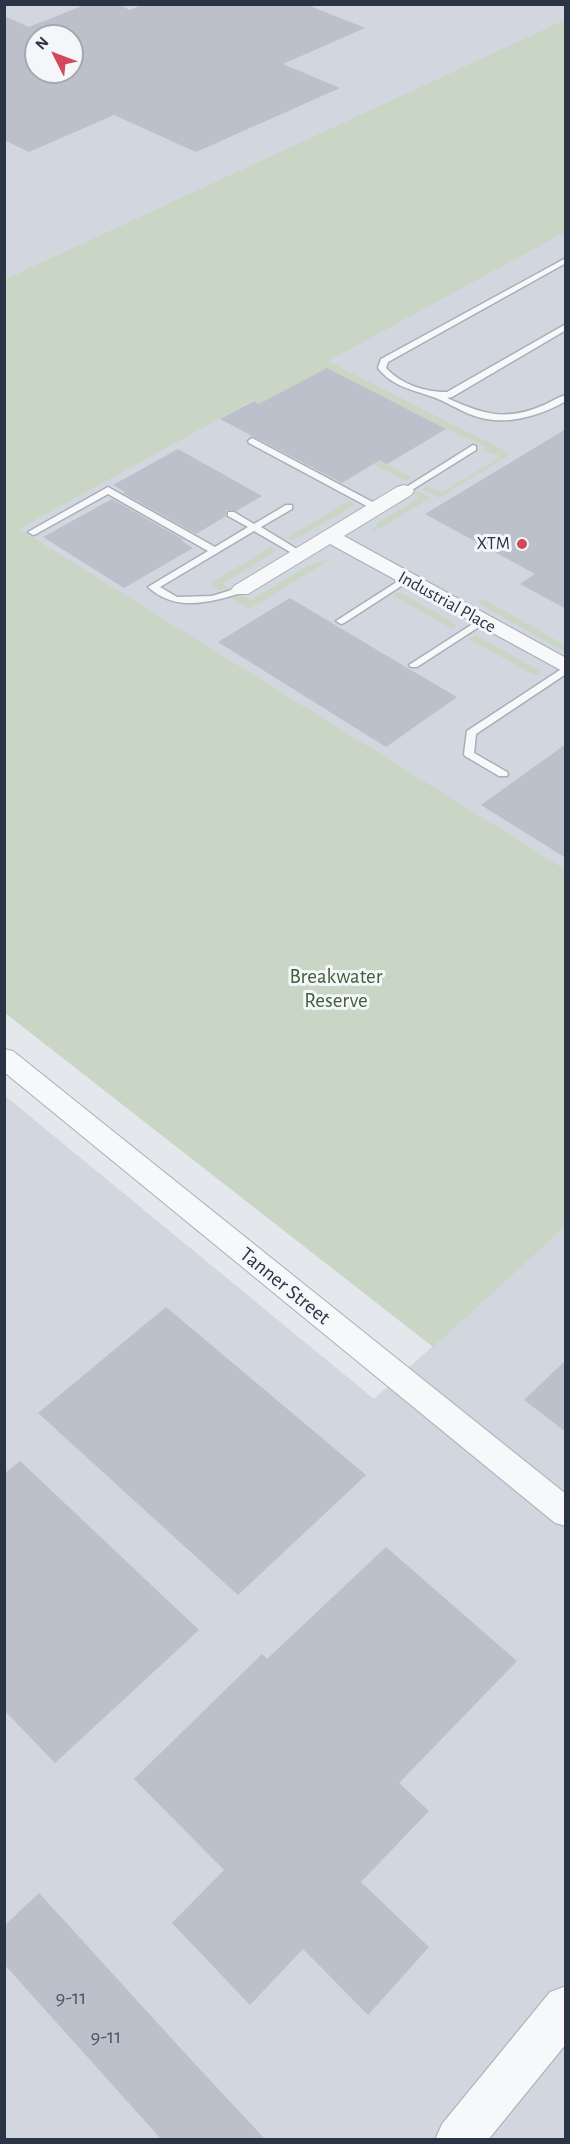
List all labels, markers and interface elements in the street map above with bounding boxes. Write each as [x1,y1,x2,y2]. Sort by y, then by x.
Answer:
north arrow [24,24,84,84]
text: N [32,34,52,53]
place label: XTM [477,533,510,555]
marker: XTM [515,537,529,551]
street label: Industrial Place [395,566,499,638]
park label: Breakwater Reserve [289,964,383,1014]
street label: Tanner Street [235,1242,335,1330]
house number: 9-11 [56,1985,86,2011]
house number: 9-11 [91,2024,121,2050]

